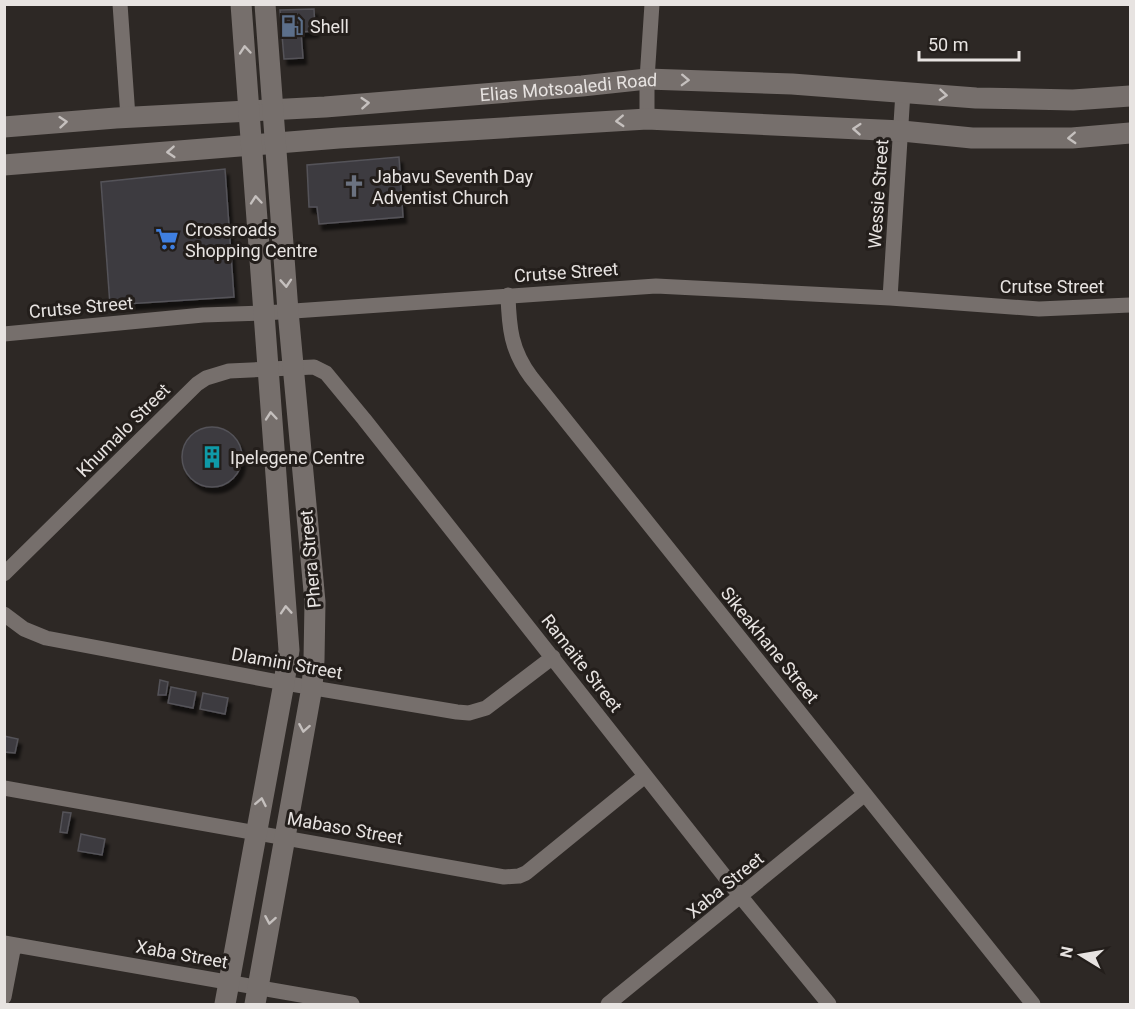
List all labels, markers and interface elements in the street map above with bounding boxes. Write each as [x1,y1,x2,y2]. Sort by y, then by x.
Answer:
fuel station icon: Shell [279,13,305,39]
place label: Shell [310,16,349,37]
scale bar [919,24,1020,62]
text: 50 m [928,34,968,55]
one-way arrow [239,45,252,54]
street label: Elias Motsoaledi Road [479,69,658,105]
one-way arrow [681,74,690,87]
one-way arrow [938,88,947,101]
one-way arrow [361,97,370,110]
one-way arrow [615,114,625,127]
one-way arrow [58,116,67,129]
one-way arrow [852,123,861,136]
one-way arrow [1068,131,1077,144]
street label: Wessie Street [864,138,892,249]
one-way arrow [167,145,176,158]
place label: Jabavu Seventh Day Adventist Church [372,166,534,208]
church icon: Jabavu Seventh Day Adventist Church [341,173,367,199]
one-way arrow [249,196,262,205]
place label: Crossroads Shopping Centre [185,219,318,261]
supermarket icon: Crossroads Shopping Centre [154,226,180,252]
street label: Crutse Street [513,258,619,286]
street label: Crutse Street [1000,276,1104,297]
one-way arrow [279,279,292,288]
street label: Crutse Street [28,292,134,322]
street label: Khumalo Street [72,379,174,481]
one-way arrow [264,411,277,420]
building icon: Ipelegene Centre [199,444,225,470]
place label: Ipelegene Centre [230,447,365,468]
street label: Phera Street [295,509,325,609]
street label: Sikeakhane Street [717,583,823,707]
one-way arrow [280,605,293,614]
street label: Ramaite Street [537,610,627,716]
street label: Dlamini Street [230,643,344,683]
one-way arrow [299,723,311,733]
one-way arrow [254,798,267,808]
street label: Mabaso Street [286,808,404,849]
street label: Xaba Street [682,848,768,922]
one-way arrow [265,915,277,925]
north arrow [1051,925,1111,985]
street label: Xaba Street [134,936,230,972]
text: N [1056,945,1077,960]

